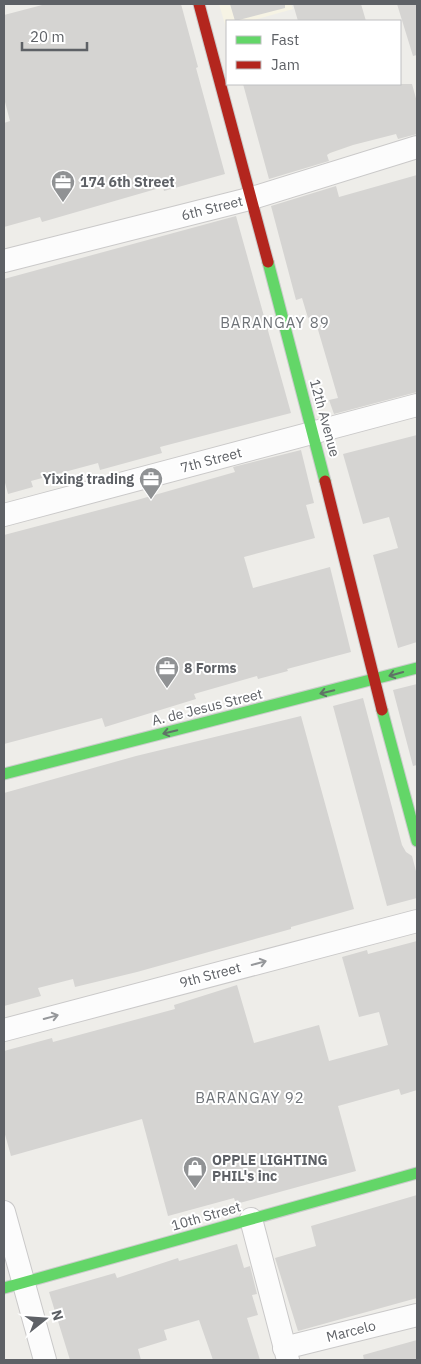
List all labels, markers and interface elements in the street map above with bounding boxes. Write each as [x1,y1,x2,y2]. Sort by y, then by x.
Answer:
scale bar [22,20,88,52]
legend [226,20,401,85]
text: 20 m [30,27,65,46]
text: Fast [271,30,299,49]
text: Jam [271,55,300,74]
office icon: 174 6th Street [50,169,76,203]
place label: 174 6th Street [80,173,175,191]
street label: 6th Street [179,192,245,224]
district label: BARANGAY 89 [220,313,330,332]
street label: 12th Avenue [306,377,344,459]
street label: 7th Street [178,443,244,477]
office icon: Yixing trading [138,466,164,500]
place label: Yixing trading [42,470,134,488]
office icon: 8 Forms [154,655,180,689]
place label: 8 Forms [184,659,237,677]
one-way arrow [388,669,404,679]
street label: A. de Jesus Street [150,685,264,729]
one-way arrow [320,688,336,697]
one-way arrow [162,728,178,737]
street label: 9th Street [177,958,243,992]
one-way arrow [250,958,266,967]
one-way arrow [42,1012,58,1021]
district label: BARANGAY 92 [195,1088,305,1107]
place label: OPPLE LIGHTING PHIL's inc [212,1151,328,1185]
shop icon: OPPLE LIGHTING PHIL's inc [182,1155,208,1189]
street label: 10th Street [169,1197,243,1234]
north arrow [20,1294,70,1344]
text: N [47,1308,68,1323]
street label: Marcelo [324,1316,378,1346]

